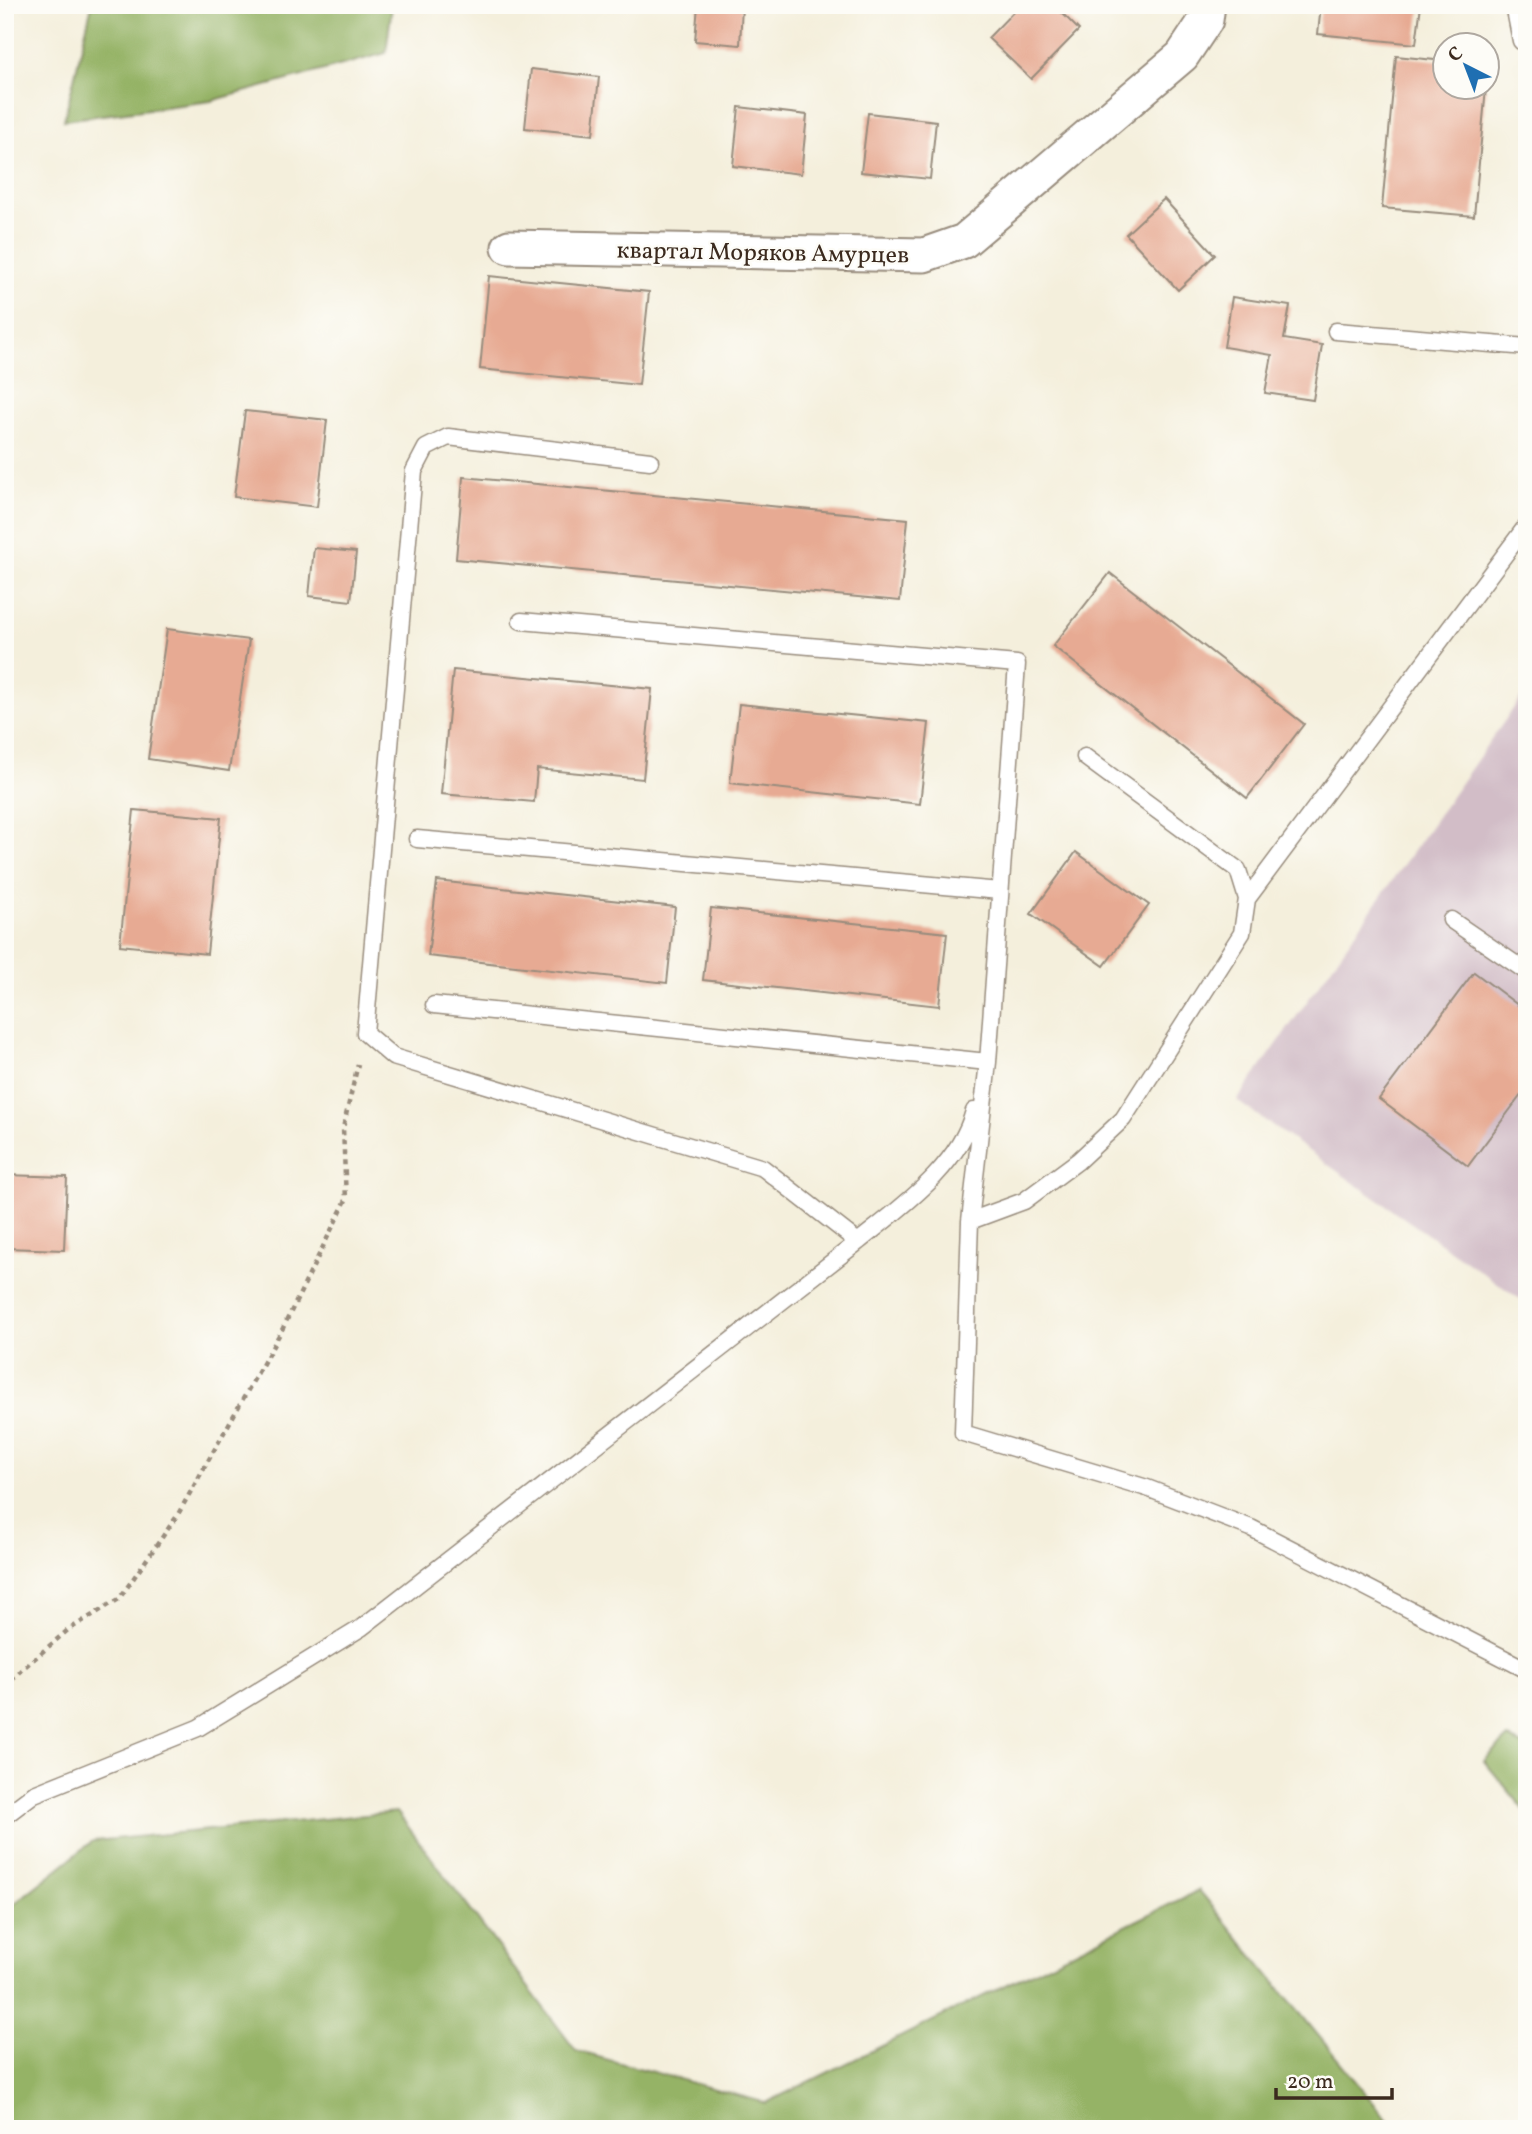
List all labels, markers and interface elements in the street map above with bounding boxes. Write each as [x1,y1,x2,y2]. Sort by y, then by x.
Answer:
north arrow [1430,32,1500,102]
text: С [1443,41,1469,69]
street label: квартал Моряков Амурцев [616,234,910,274]
scale bar [1276,2057,1392,2101]
text: 20 m [1287,2068,1333,2097]

